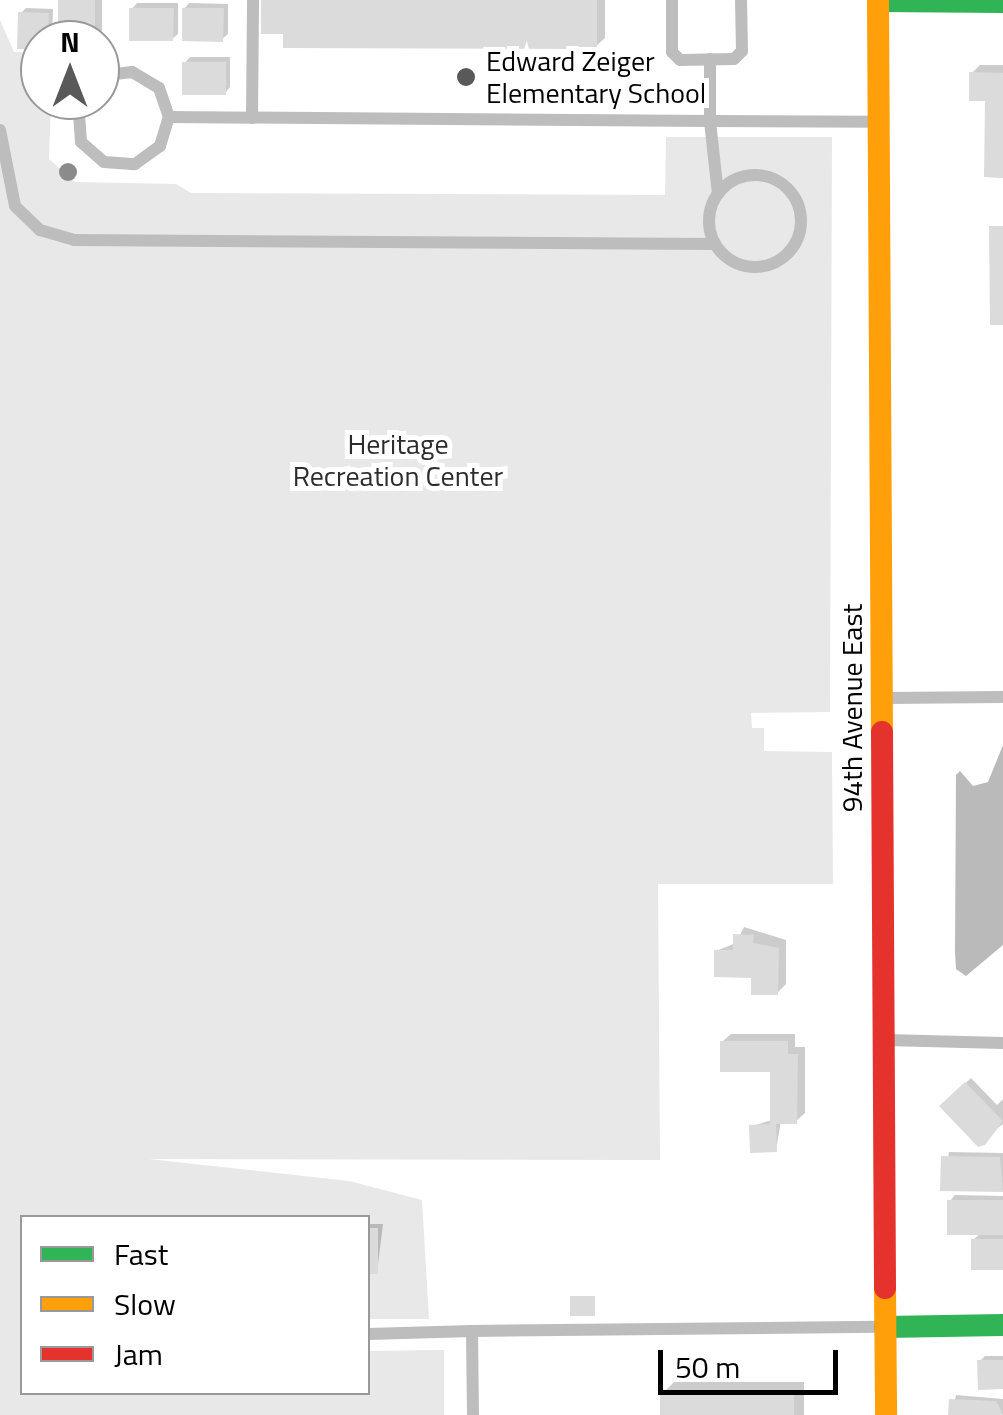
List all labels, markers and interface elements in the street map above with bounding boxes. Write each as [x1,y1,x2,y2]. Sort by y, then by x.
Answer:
north arrow [20,20,120,120]
text: N [60,20,80,63]
place label: Edward Zeiger Elementary School [486,44,706,110]
marker: Edward Zeiger Elementary School [455,66,477,88]
park label: Heritage Recreation Center [293,427,503,493]
street label: 94th Avenue East [835,604,869,812]
legend [20,1215,370,1395]
text: Fast [114,1231,168,1277]
text: Slow [114,1281,176,1327]
scale bar [663,1330,843,1392]
text: Jam [114,1331,163,1377]
text: 50 m [675,1344,740,1390]

